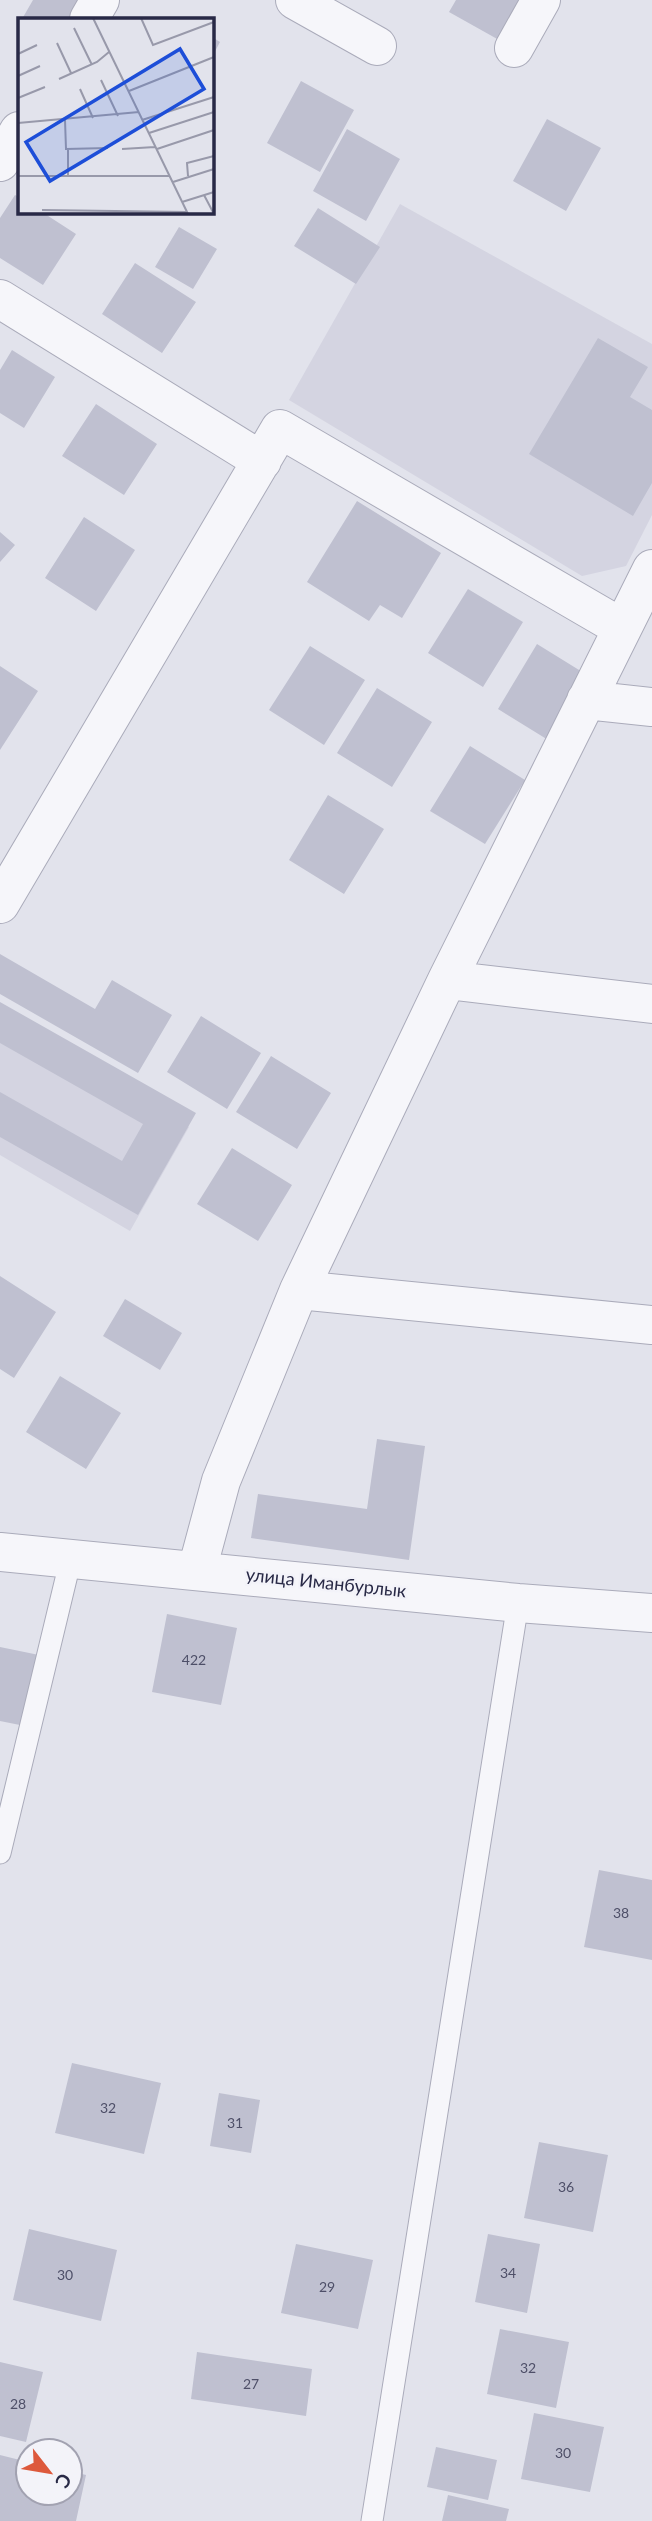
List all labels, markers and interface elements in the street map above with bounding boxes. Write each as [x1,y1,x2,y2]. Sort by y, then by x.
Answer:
inset map [18,18,214,214]
street label: улица Иманбурлык [245,1563,408,1601]
house number: 422 [182,1651,206,1668]
house number: 38 [613,1904,629,1921]
house number: 32 [100,2099,116,2116]
house number: 31 [227,2114,243,2131]
house number: 36 [558,2178,574,2195]
house number: 34 [500,2264,516,2281]
house number: 30 [57,2266,73,2283]
house number: 29 [319,2278,335,2295]
house number: 32 [520,2359,536,2376]
house number: 27 [243,2375,259,2392]
house number: 28 [10,2395,26,2412]
north arrow [14,2437,84,2507]
house number: 30 [555,2444,571,2461]
text: С [51,2470,77,2493]

